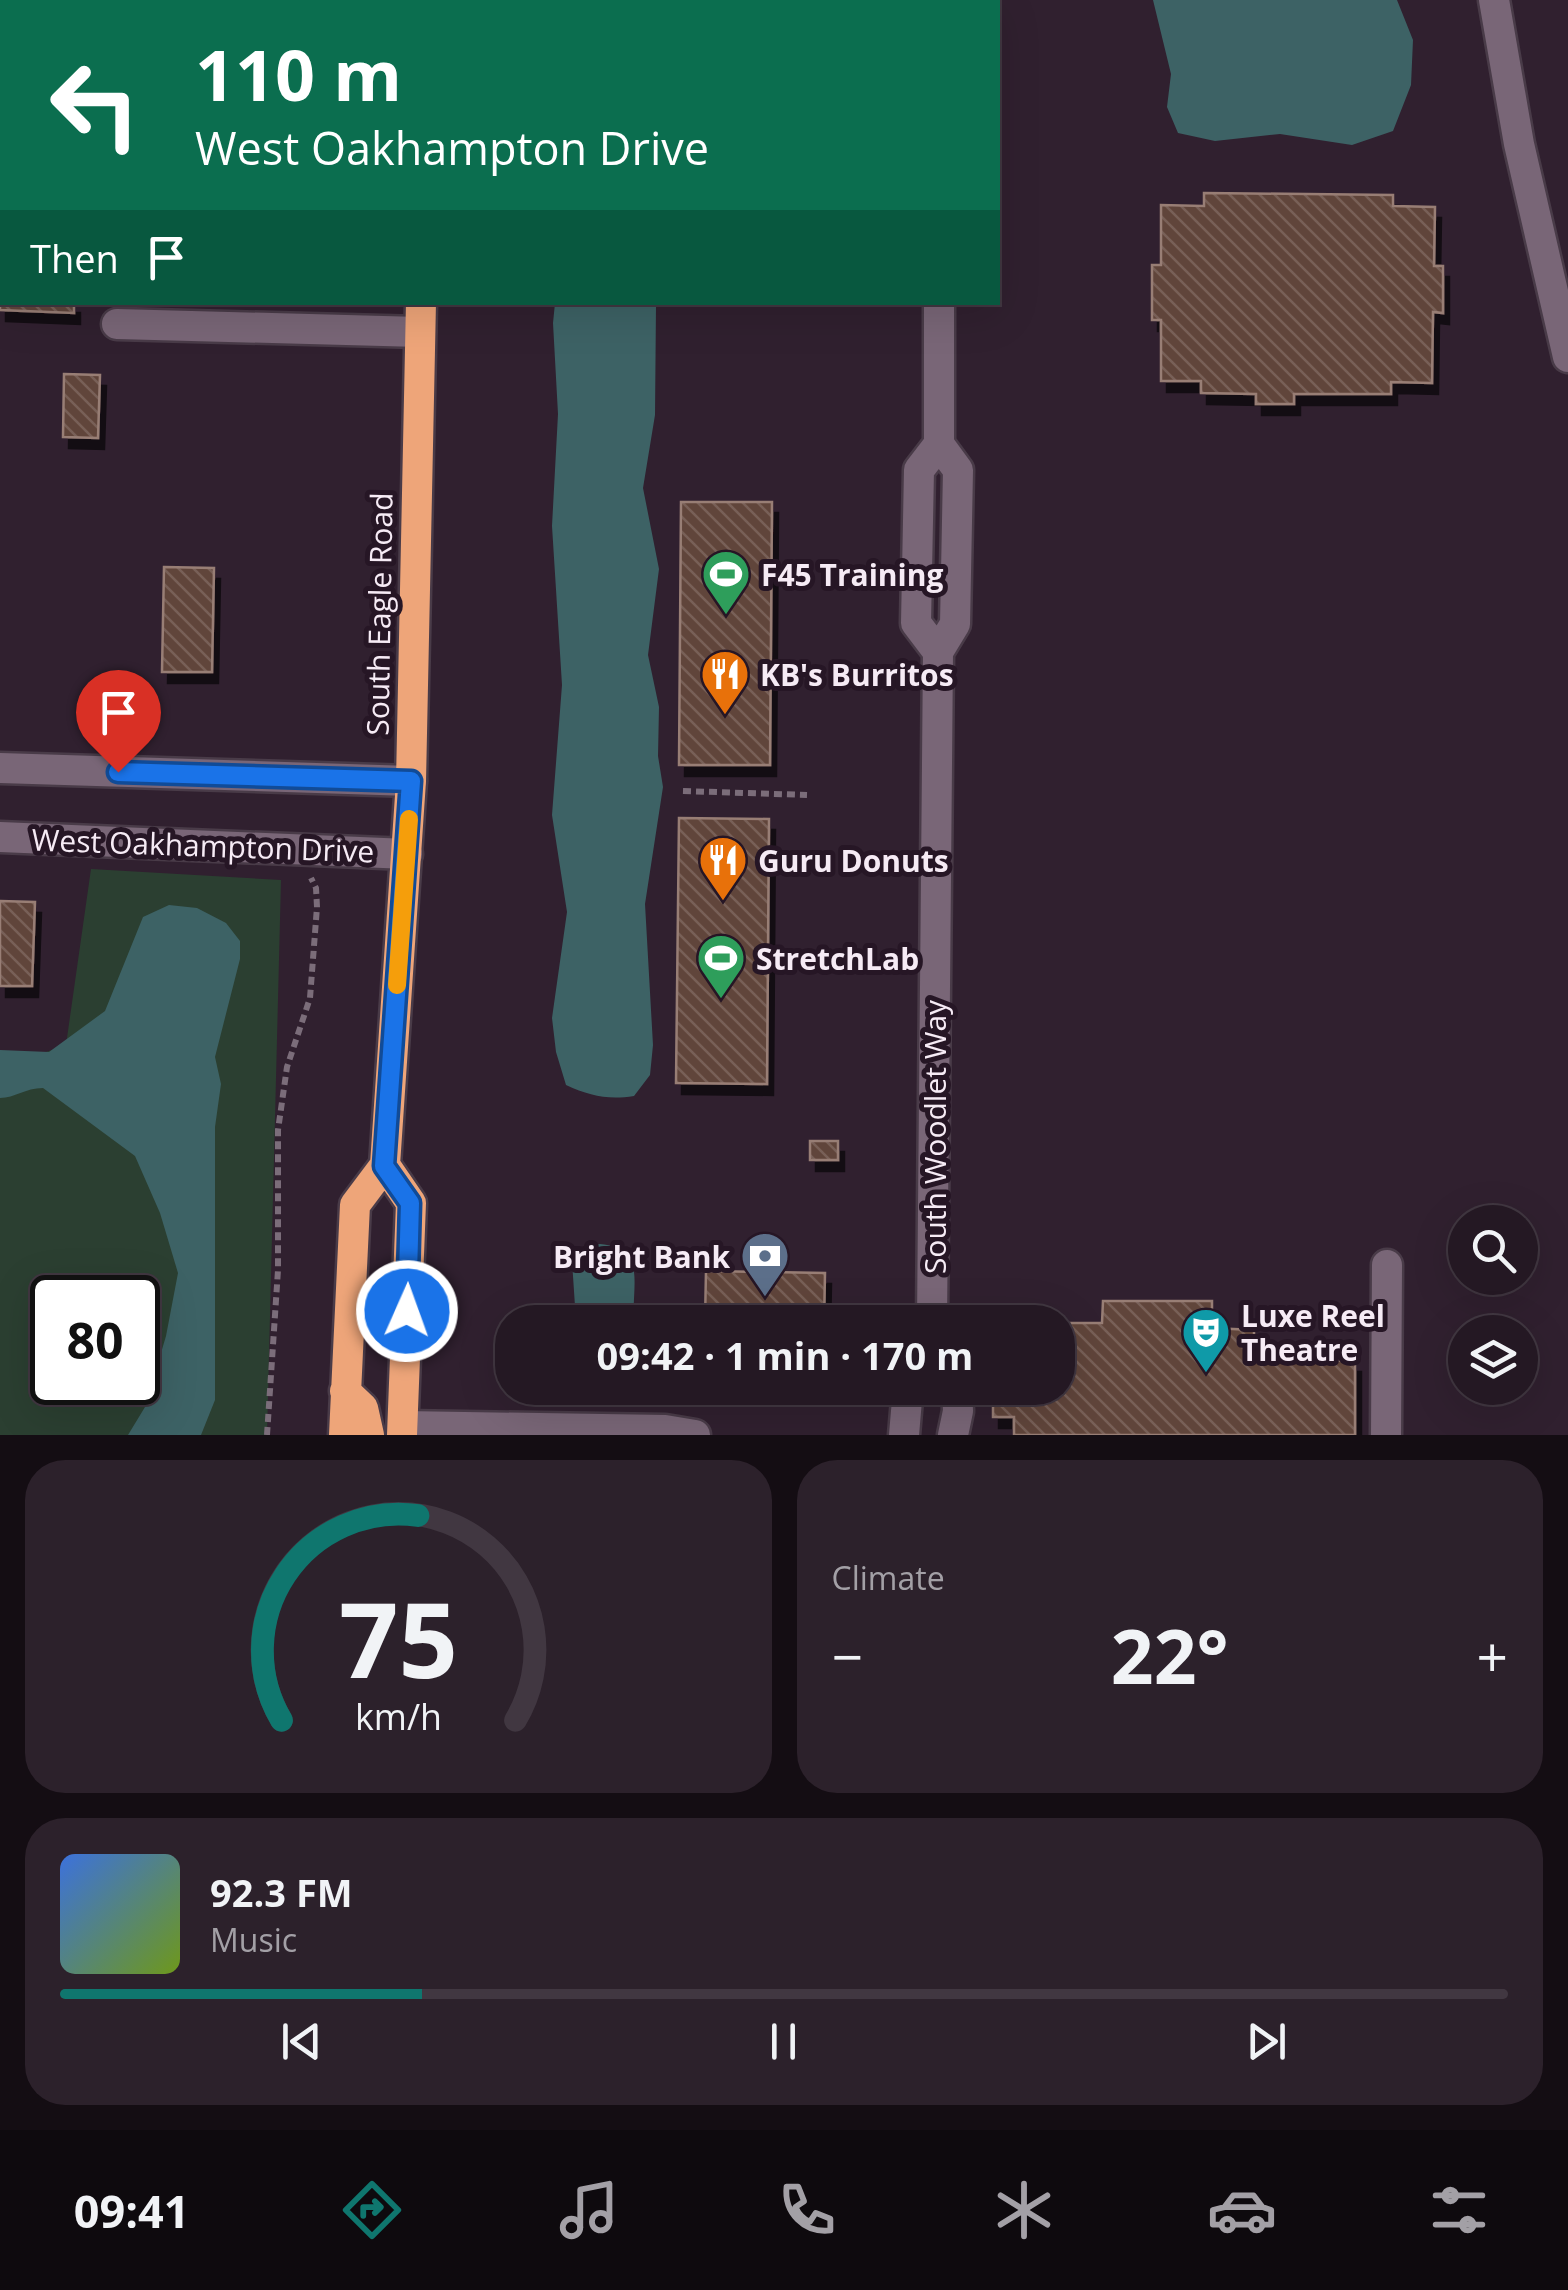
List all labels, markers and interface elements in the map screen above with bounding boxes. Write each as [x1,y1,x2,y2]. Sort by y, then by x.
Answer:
text: 110 m [195,26,402,122]
icon: left [30,40,160,170]
text: West Oakhampton Drive [195,117,709,178]
icon: arrive [139,230,194,285]
text: Then [30,232,119,284]
street label: South Eagle Road [356,492,402,736]
sports icon: F45 Training [700,548,752,616]
place label: F45 Training [761,554,943,595]
restaurant icon: KB's Burritos [699,648,751,716]
place label: KB's Burritos [760,654,954,695]
pin [76,670,161,773]
icon: arrive [91,685,146,740]
street label: West Oakhampton Drive [31,819,375,871]
restaurant icon: Guru Donuts [697,834,749,902]
place label: Guru Donuts [758,840,949,881]
sports icon: StretchLab [695,932,747,1000]
place label: StretchLab [756,938,919,979]
street label: South Woodlet Way [914,999,955,1274]
map controls [1448,1205,1538,1405]
button: search [1448,1205,1538,1295]
bank icon: Bright Bank [739,1230,791,1298]
place label: Bright Bank [553,1236,730,1277]
position arrow [355,1259,459,1363]
speed limit sign: 80 [30,1275,160,1405]
place label: Luxe Reel Theatre [1241,1295,1385,1370]
theatre icon: Luxe Reel Theatre [1180,1306,1232,1374]
button: layers [1448,1315,1538,1405]
text: 09:42 · 1 min · 170 m [597,1329,973,1381]
text: Climate [832,1556,945,1599]
text: 75 [339,1567,458,1708]
text: 22° [1111,1604,1229,1706]
text: − [832,1618,863,1693]
text: + [1477,1618,1508,1693]
text: km/h [355,1692,442,1740]
text: 92.3 FM [210,1866,353,1918]
text: Music [210,1918,297,1961]
icon: previous [274,2014,329,2069]
icon: pause [756,2014,811,2069]
icon: next [1239,2014,1294,2069]
icon: directions [337,2175,407,2245]
icon: music [554,2175,624,2245]
icon: phone [772,2175,842,2245]
icon: climate [989,2175,1059,2245]
icon: car [1207,2175,1277,2245]
icon: filters [1424,2175,1494,2245]
text: 09:41 [74,2180,189,2241]

